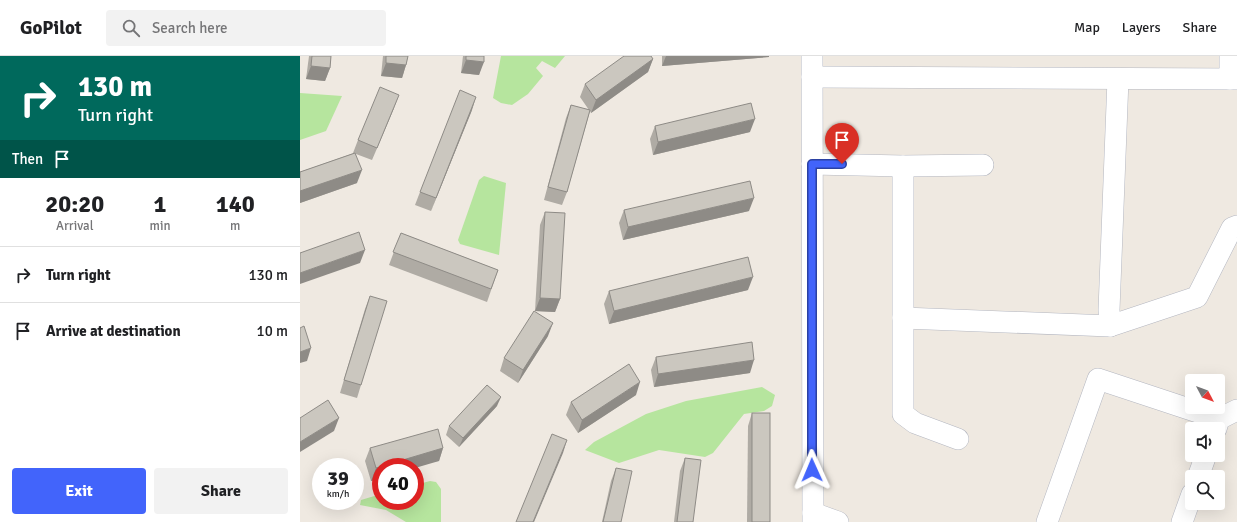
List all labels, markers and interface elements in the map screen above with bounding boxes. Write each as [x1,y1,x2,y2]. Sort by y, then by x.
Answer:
search box [106,10,386,46]
text: GoPilot [20,16,82,40]
icon: search [120,17,142,39]
text: Search here [152,19,228,37]
text: Map [1074,19,1100,36]
text: Layers [1122,19,1161,36]
text: Share [1183,19,1217,36]
text: 130 m [78,70,152,104]
icon: right [12,72,64,124]
text: Turn right [78,104,153,126]
pin [825,123,859,164]
icon: arrive [831,129,853,151]
icon: arrive [51,148,73,170]
text: Then [12,150,43,168]
text: 20:20 [45,189,104,219]
text: 1 [154,189,166,219]
text: 140 [216,189,255,219]
text: Arrival [56,218,93,234]
text: min [150,218,171,234]
text: m [230,218,240,234]
icon: right [12,264,34,286]
text: Turn right [46,266,111,284]
text: 130 m [248,266,288,284]
icon: arrive [12,320,34,342]
text: Arrive at destination [46,322,181,340]
text: 10 m [257,322,288,340]
north arrow [1185,374,1225,414]
map controls [1185,374,1225,510]
button: sound [1185,422,1225,462]
position arrow [791,449,833,491]
speed limit sign: 40 [372,458,424,510]
text: 39 [327,466,349,491]
button: Exit [12,468,146,514]
button: Share [154,468,288,514]
button: search [1185,470,1225,510]
text: km/h [327,488,349,500]

